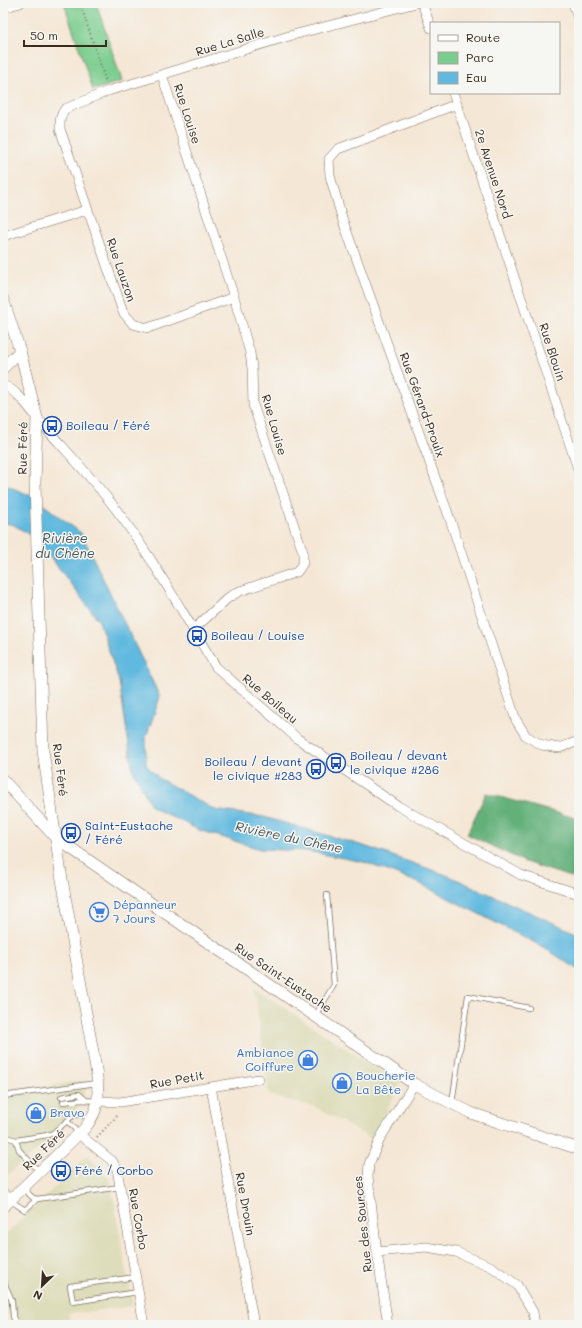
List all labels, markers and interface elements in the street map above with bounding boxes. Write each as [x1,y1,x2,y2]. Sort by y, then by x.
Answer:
scale bar [24,22,106,48]
legend [430,22,560,94]
street label: Rue La Salle [193,23,266,59]
text: 50 m [30,27,58,43]
text: Route [466,29,500,45]
text: Parc [466,49,494,65]
text: Eau [466,69,487,85]
street label: Rue Louise [171,82,205,146]
street label: 2e Avenue Nord [472,127,516,221]
street label: Rue Lauzon [104,236,140,304]
street label: Rue Blouin [536,321,570,383]
street label: Rue Gérard-Proulx [397,350,449,459]
street label: Rue Louise [259,393,291,457]
bus stop icon: Boileau / Féré [41,415,63,437]
place label: Boileau / Féré [66,417,150,433]
street label: Rue Féré [14,421,30,475]
water label: Rivière du Chêne [35,529,95,561]
bus stop icon: Boileau / Louise [186,625,208,647]
place label: Boileau / Louise [211,627,305,643]
street label: Rue Boileau [240,670,302,727]
street label: Rue Féré [50,743,72,797]
place label: Boileau / devant le civique #286 [350,747,448,777]
bus stop icon: Boileau / devant le civique #286 [325,752,347,774]
place label: Boileau / devant le civique #283 [205,753,302,783]
bus stop icon: Boileau / devant le civique #283 [305,758,327,780]
place label: Saint-Eustache / Féré [85,817,173,847]
water label: Rivière du Chêne [234,817,344,856]
bus stop icon: Saint-Eustache / Féré [60,822,82,844]
place label: Dépanneur 7 Jours [113,896,177,926]
supermarket icon: Dépanneur 7 Jours [88,901,110,923]
street label: Rue Saint-Eustache [232,939,335,1016]
place label: Ambiance Coiffure [236,1044,294,1074]
shop icon: Ambiance Coiffure [297,1049,319,1071]
street label: Rue Petit [149,1066,205,1092]
place label: Boucherie La Bête [356,1067,416,1097]
shop icon: Boucherie La Bête [331,1072,353,1094]
shop icon: Bravo [25,1102,47,1124]
place label: Bravo [50,1104,84,1120]
street label: Rue Féré [19,1125,68,1173]
bus stop icon: Féré / Corbo [50,1160,72,1182]
place label: Féré / Corbo [75,1162,153,1178]
street label: Rue Drouin [233,1171,259,1237]
street label: Rue des Sources [349,1175,375,1273]
street label: Rue Corbo [126,1187,152,1251]
north arrow [22,1266,62,1306]
text: N [31,1287,45,1304]

